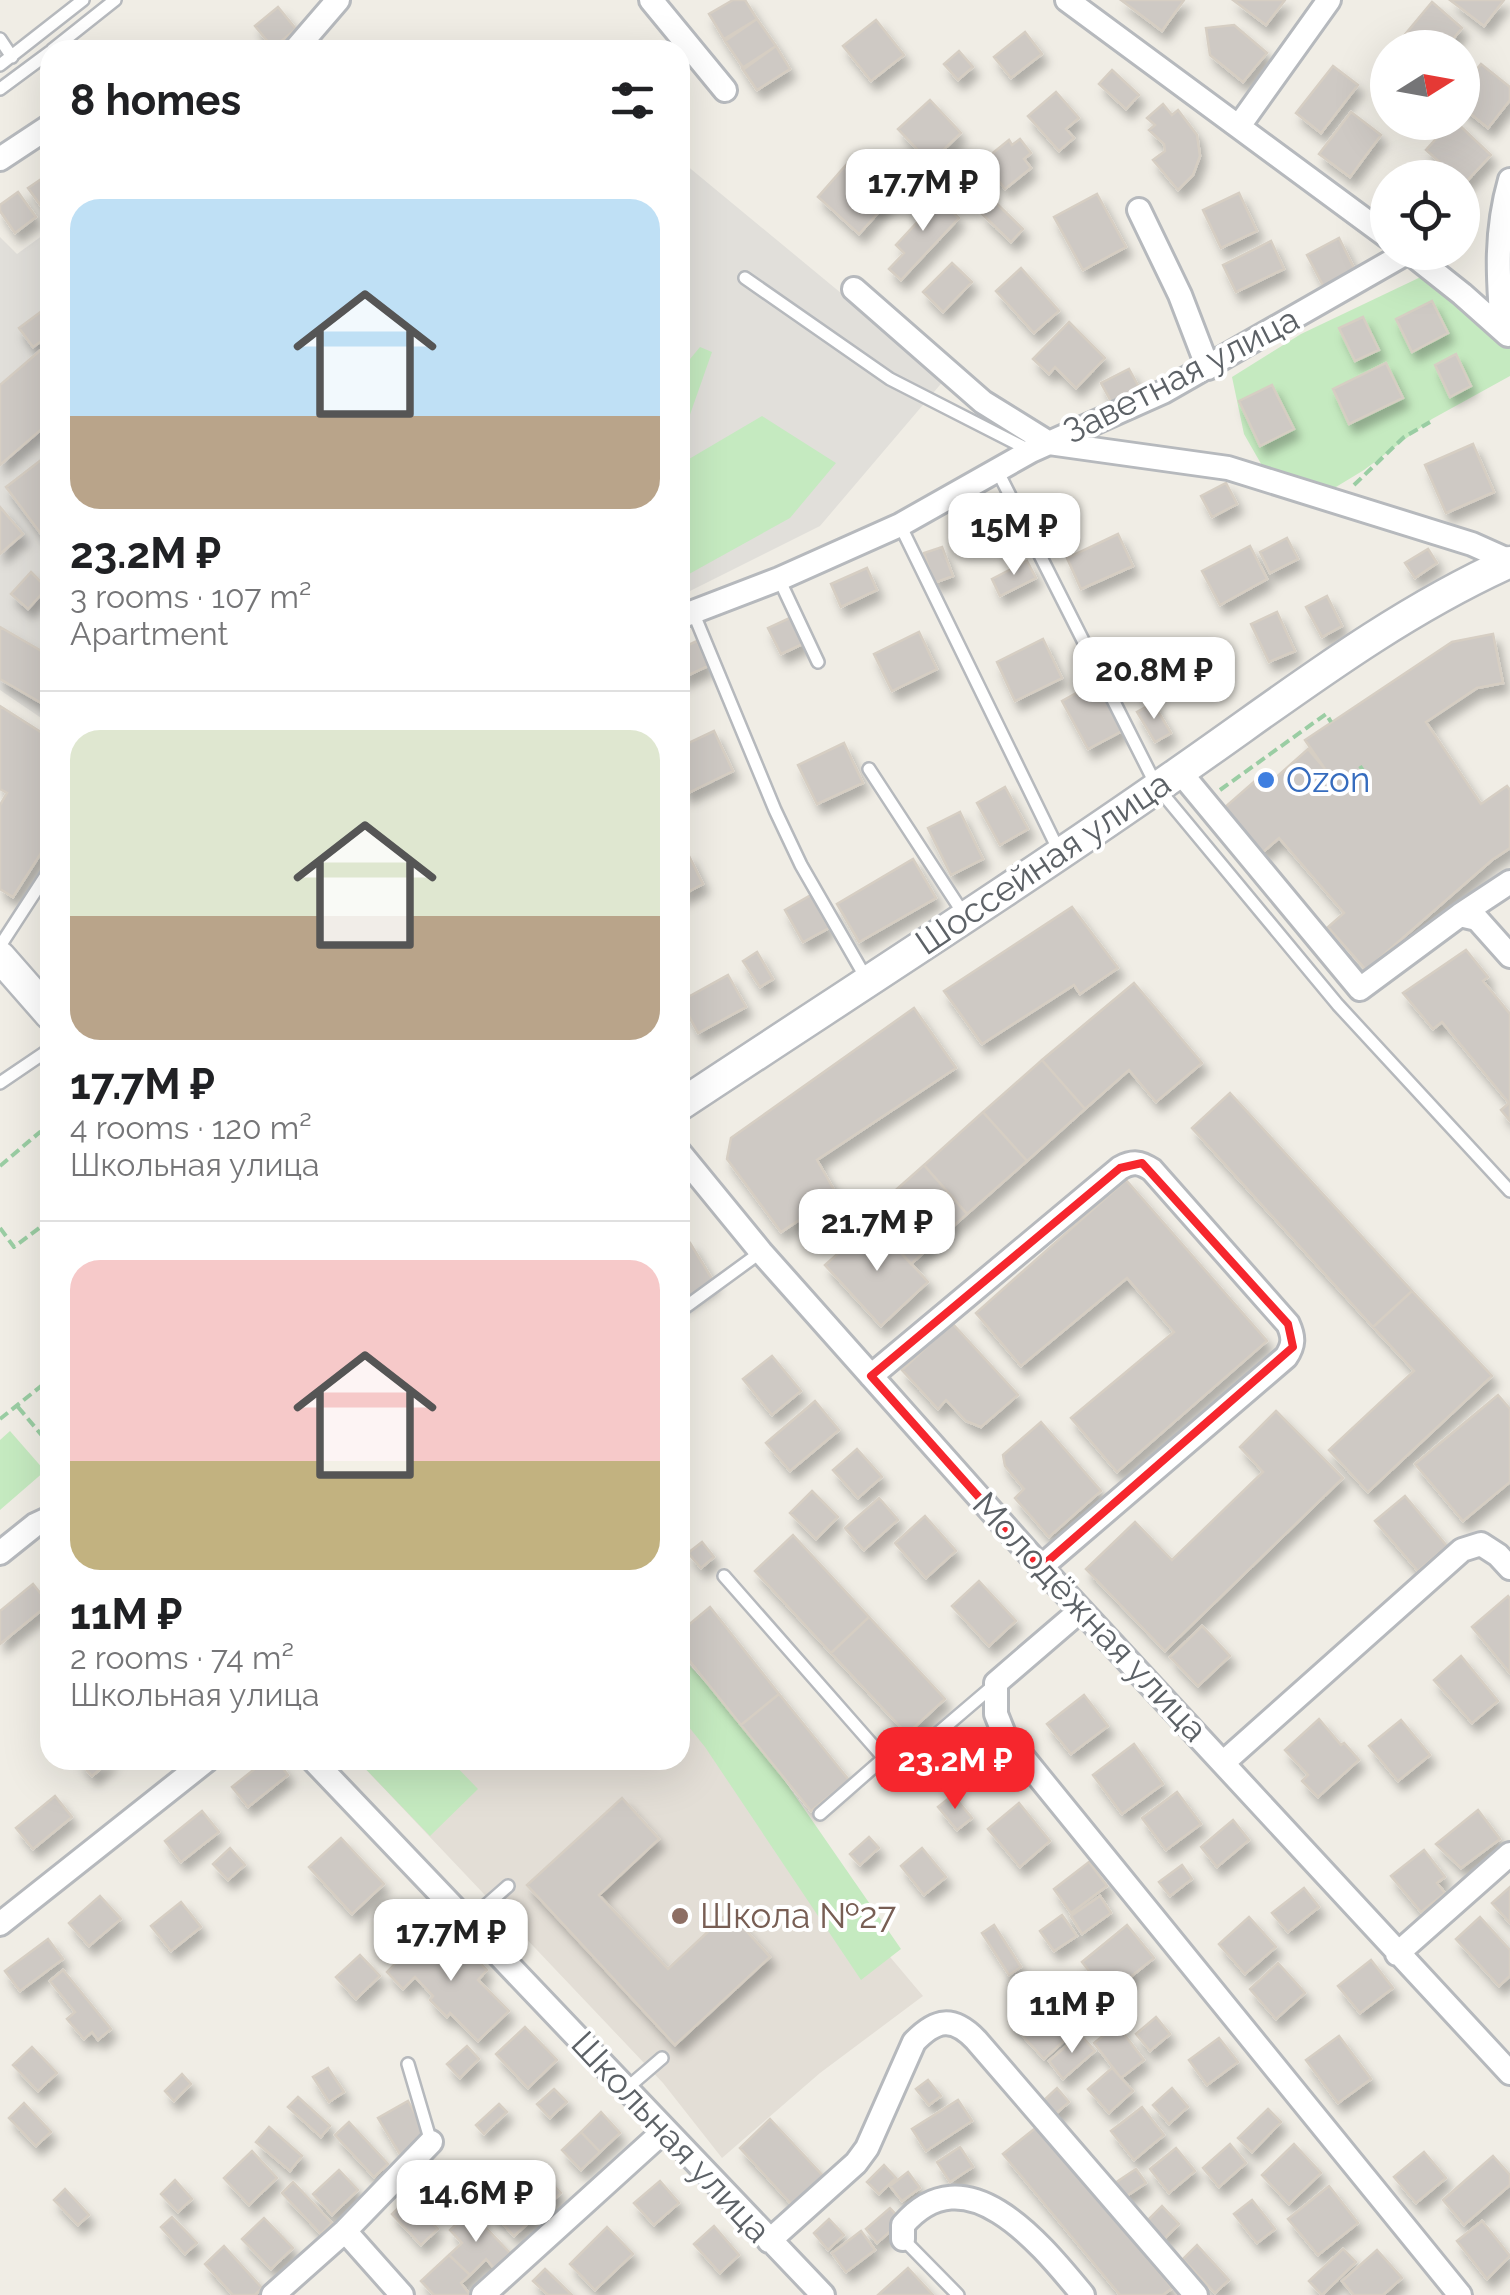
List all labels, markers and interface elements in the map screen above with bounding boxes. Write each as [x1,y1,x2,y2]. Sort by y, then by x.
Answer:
north arrow [1370,30,1480,140]
map controls [1370,30,1480,270]
icon: filters [605,73,660,128]
text: 8 homes [70,76,241,125]
pin: 17.7M ₽ [831,149,1015,234]
button: locate [1370,160,1480,270]
text: 17.7M ₽ [868,163,978,200]
icon: home [275,264,455,444]
street label: Заветная улица [1056,298,1305,452]
pin: 15M ₽ [944,493,1084,578]
text: 15M ₽ [970,507,1058,544]
text: 23.2M ₽ [70,529,221,578]
text: 3 rooms · 107 m² [70,578,311,615]
text: Apartment [70,615,228,652]
pin: 20.8M ₽ [1062,637,1246,722]
text: 20.8M ₽ [1095,651,1213,688]
place label: Ozon [1286,759,1370,800]
street label: Шоссейная улица [908,762,1178,963]
marker: Ozon [1255,769,1277,791]
icon: home [275,795,455,975]
text: 17.7M ₽ [70,1060,215,1109]
text: 4 rooms · 120 m² [70,1109,312,1146]
text: Школьная улица [70,1146,320,1183]
pin: 21.7M ₽ [785,1189,969,1274]
text: 21.7M ₽ [821,1203,933,1240]
icon: home [275,1325,455,1505]
street label: Молодёжная улица [965,1484,1216,1749]
text: 11M ₽ [70,1590,182,1639]
text: 2 rooms · 74 m² [70,1639,294,1676]
text: Школьная улица [70,1676,320,1713]
pin: 23.2M ₽ [863,1727,1047,1812]
text: 23.2M ₽ [897,1741,1013,1778]
place label: Школа №27 [700,1895,896,1936]
pin: 17.7M ₽ [359,1899,543,1984]
marker: Школа №27 [669,1905,691,1927]
text: 17.7M ₽ [396,1913,506,1950]
pin: 11M ₽ [1002,1971,1142,2056]
text: 11M ₽ [1029,1985,1115,2022]
street label: Школьная улица [563,2023,779,2250]
pin: 14.6M ₽ [384,2160,568,2245]
text: 14.6M ₽ [419,2174,533,2211]

